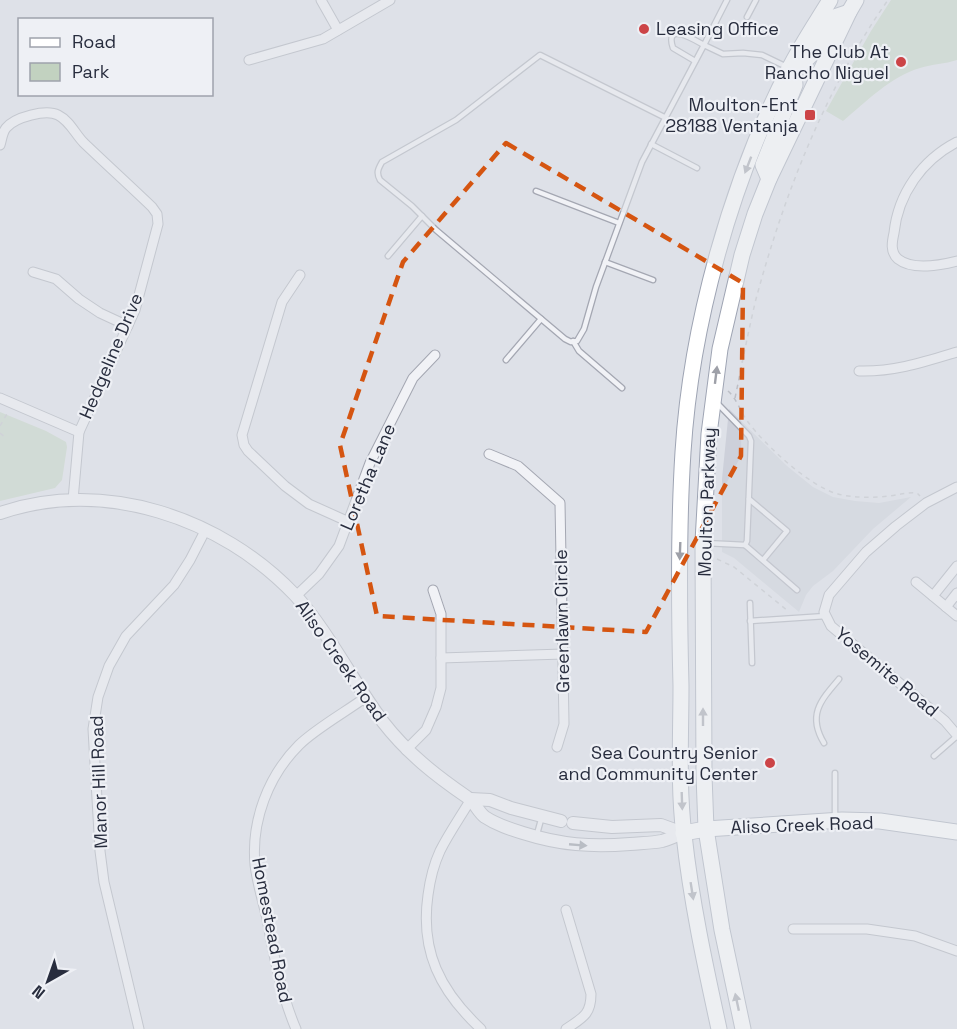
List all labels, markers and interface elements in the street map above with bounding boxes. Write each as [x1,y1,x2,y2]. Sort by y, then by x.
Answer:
place label: Leasing Office [656,17,779,40]
legend [18,18,213,96]
marker: Leasing Office [637,22,651,36]
text: Road [72,30,116,53]
place label: The Club At Rancho Niguel [765,40,889,84]
marker: The Club At Rancho Niguel [894,55,908,69]
text: Park [72,60,110,83]
place label: Moulton-Ent 28188 Ventanja [665,93,798,137]
marker: Moulton-Ent 28188 Ventanja [803,108,817,122]
one-way arrow [743,156,752,174]
street label: Hedgeline Drive [74,289,147,422]
one-way arrow [712,366,721,385]
street label: Loretha Lane [335,420,400,534]
street label: Moulton Parkway [692,427,721,577]
one-way arrow [675,542,684,561]
street label: Greenlawn Circle [549,549,574,693]
street label: Aliso Creek Road [291,595,392,726]
street label: Yosemite Road [831,622,944,722]
one-way arrow [698,707,708,726]
street label: Manor Hill Road [85,715,112,849]
place label: Sea Country Senior and Community Center [558,741,758,785]
marker: Sea Country Senior and Community Center [763,756,777,770]
one-way arrow [678,792,687,811]
street label: Aliso Creek Road [730,811,874,838]
one-way arrow [568,840,587,850]
street label: Homestead Road [247,855,298,1004]
one-way arrow [688,881,697,900]
north arrow [18,951,78,1011]
text: N [28,981,50,1004]
one-way arrow [732,992,741,1011]

